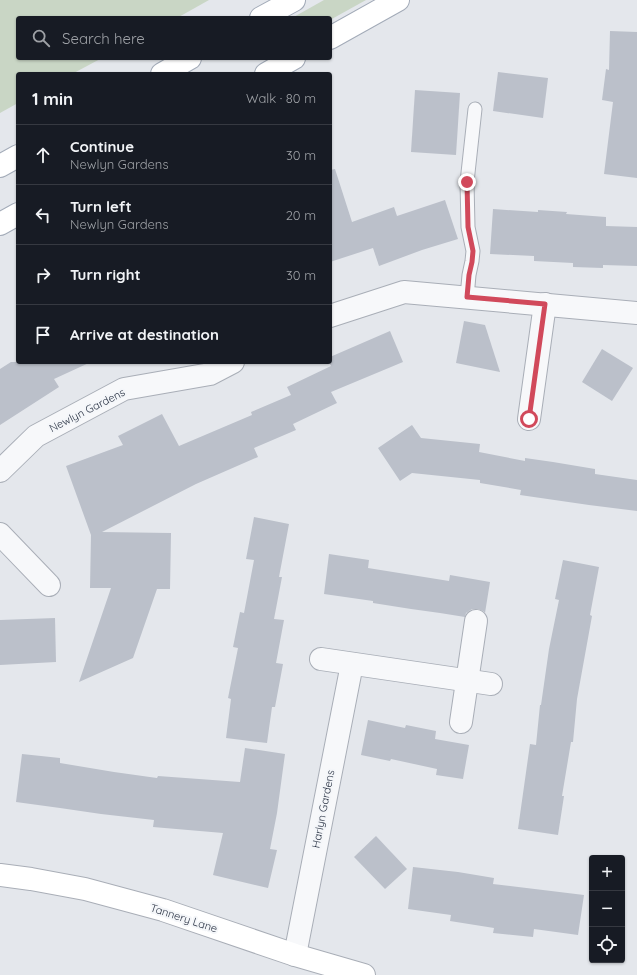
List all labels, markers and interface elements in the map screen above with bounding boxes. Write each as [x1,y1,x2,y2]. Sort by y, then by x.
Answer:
search box [16,16,332,60]
icon: search [30,27,52,49]
text: Search here [62,29,145,48]
text: 1 min [32,88,73,109]
text: Walk · 80 m [246,90,316,106]
text: Continue [70,137,134,156]
icon: ahead [32,144,54,166]
text: 30 m [286,147,316,163]
text: Newlyn Gardens [70,156,168,172]
route end [458,173,476,191]
text: Turn left [70,197,132,216]
icon: left [32,204,54,226]
text: 20 m [286,207,316,223]
text: Newlyn Gardens [70,216,168,232]
icon: right [32,264,54,286]
text: Turn right [70,265,141,284]
text: 30 m [286,267,316,283]
icon: arrive [32,324,54,346]
text: Arrive at destination [70,325,219,344]
street label: Newlyn Gardens [47,385,127,435]
route start [520,410,538,428]
street label: Harlyn Gardens [309,769,337,849]
map controls [589,855,625,963]
button: + [589,855,625,891]
button: − [589,891,625,927]
street label: Tannery Lane [149,901,219,935]
button: locate [589,927,625,963]

